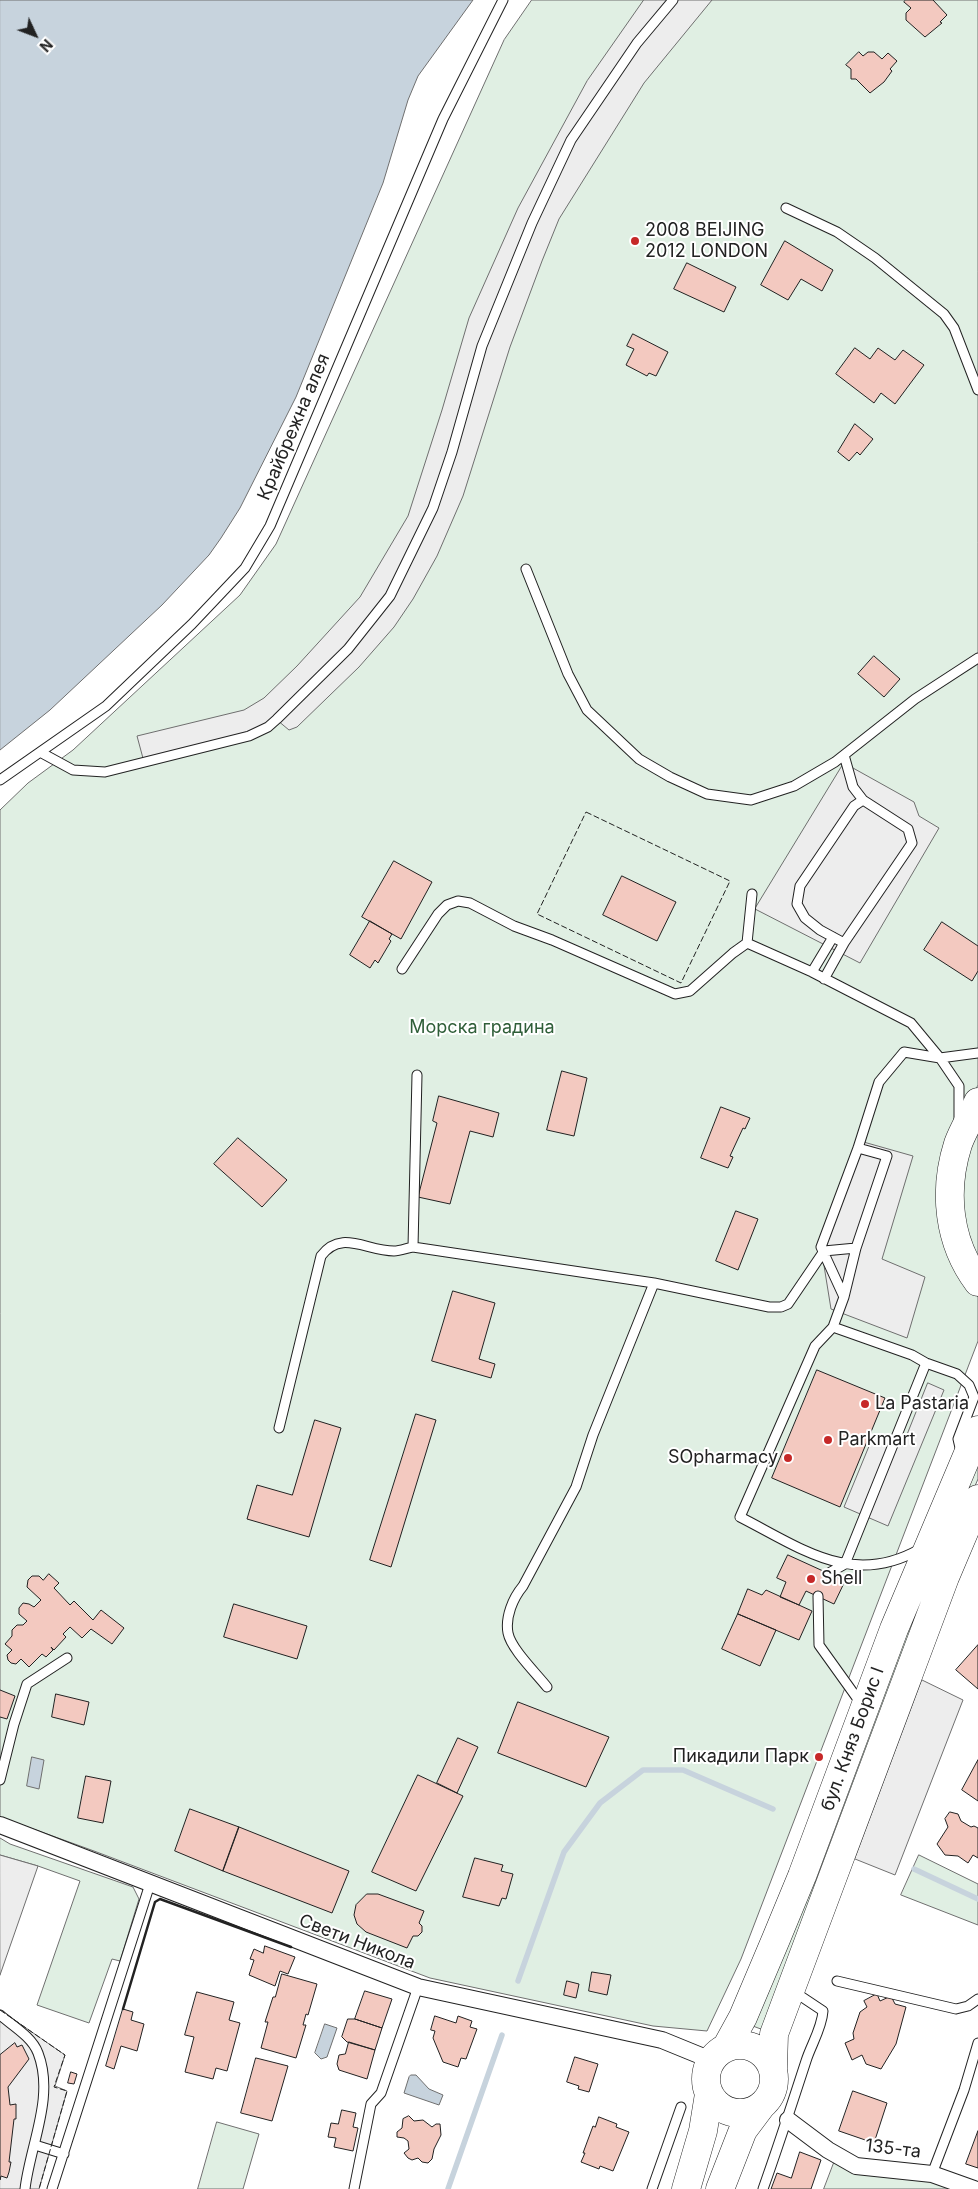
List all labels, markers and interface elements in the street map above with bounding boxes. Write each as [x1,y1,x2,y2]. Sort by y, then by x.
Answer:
north arrow [10,10,60,60]
text: N [36,36,56,55]
place label: 2008 BEIJING 2012 LONDON [645,220,768,262]
marker: 2008 BEIJING 2012 LONDON [629,235,641,247]
street label: Крайбрежна алея [253,350,335,504]
park label: Морска градина [409,1017,555,1039]
place label: La Pastaria [875,1393,969,1415]
marker: La Pastaria [859,1398,871,1410]
place label: Parkmart [838,1429,915,1451]
marker: Parkmart [822,1434,834,1446]
place label: SOpharmacy [668,1447,778,1469]
marker: SOpharmacy [782,1452,794,1464]
place label: Shell [821,1568,862,1590]
marker: Shell [805,1573,817,1585]
street label: бул. Княз Борис I [817,1664,889,1814]
place label: Пикадили Парк [673,1746,809,1768]
marker: Пикадили Парк [813,1751,825,1763]
street label: Свети Никола [296,1910,418,1974]
street label: 135-та [864,2135,922,2163]

